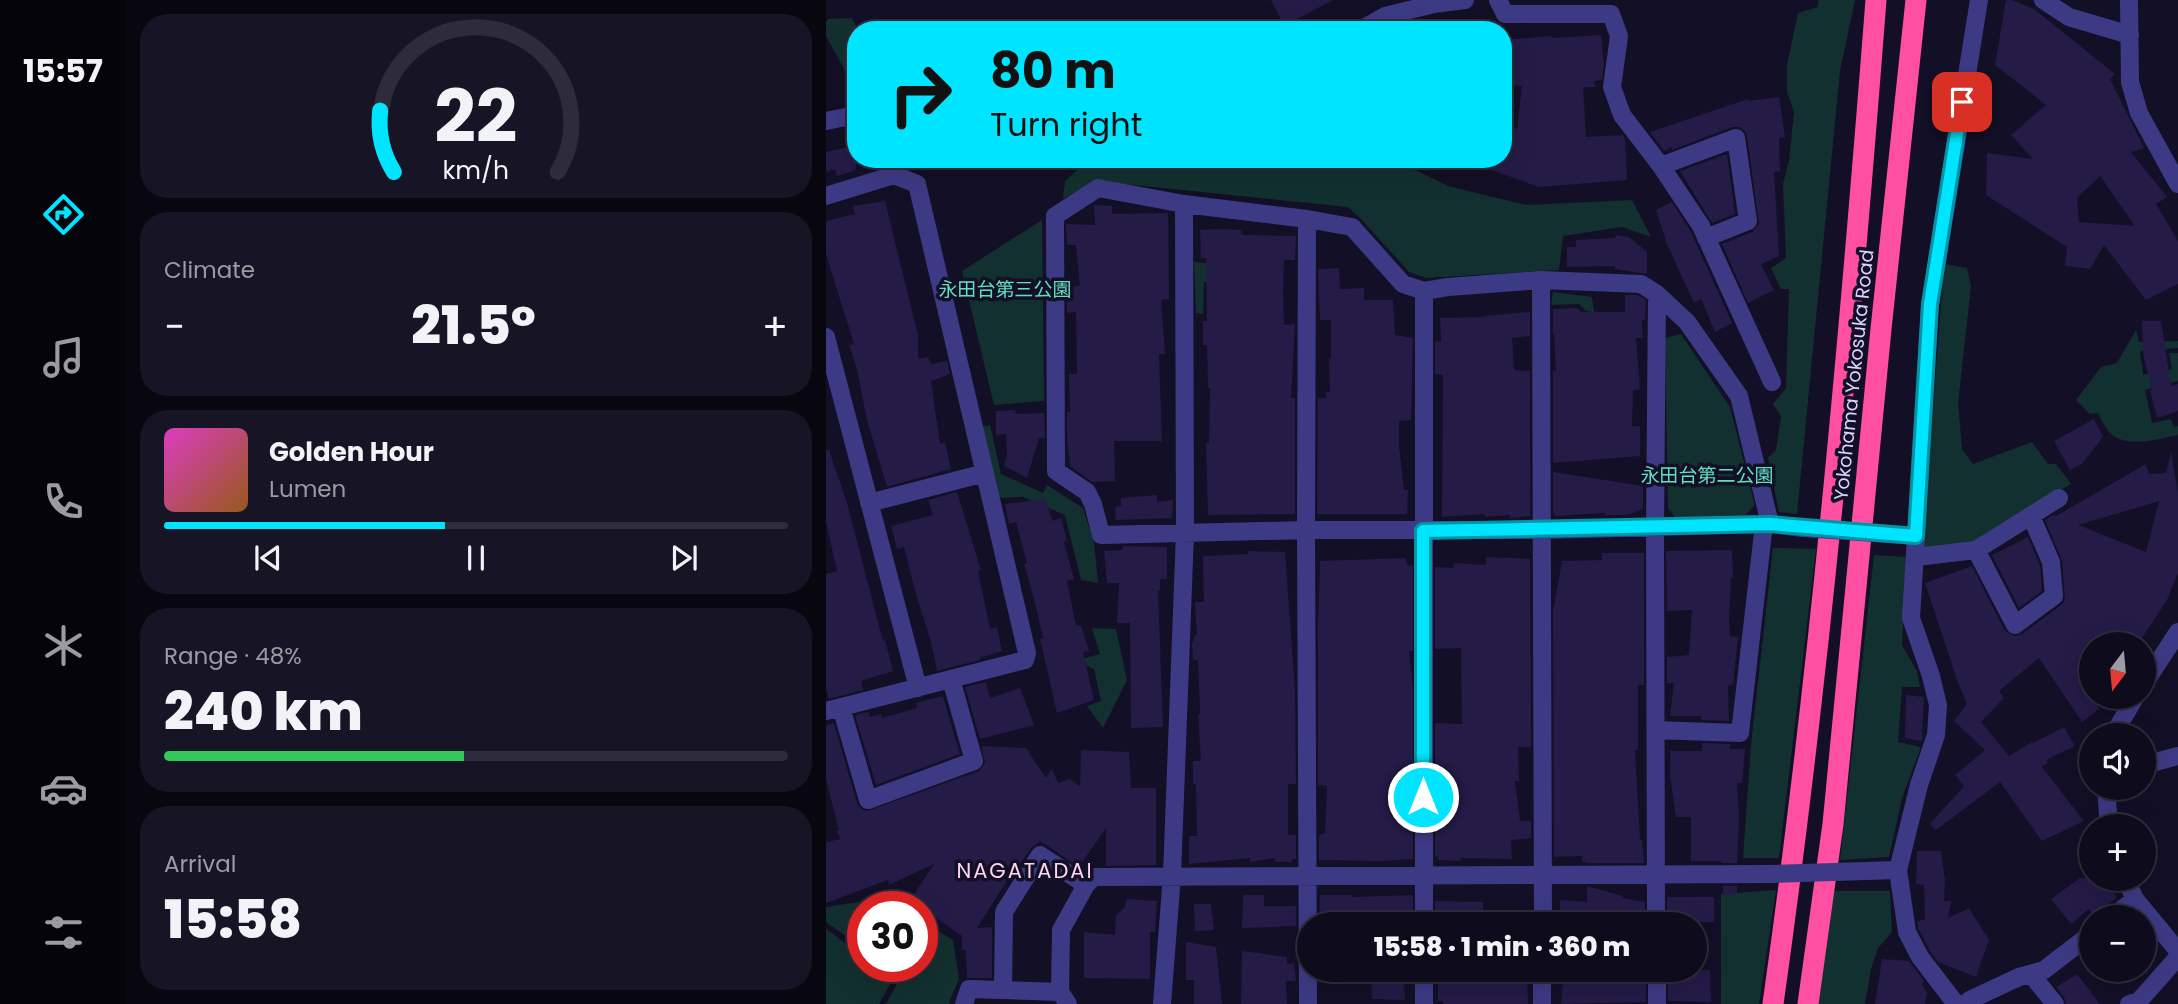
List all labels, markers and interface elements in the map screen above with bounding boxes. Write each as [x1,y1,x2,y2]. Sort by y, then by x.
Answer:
text: 80 m [990,37,1116,105]
text: 15:57 [23,48,103,93]
icon: right [875,49,966,140]
text: 22 [434,66,518,167]
pin [1932,72,1992,132]
icon: arrive [1943,83,1981,121]
text: Turn right [990,102,1142,147]
text: km/h [443,153,509,188]
icon: directions [39,190,88,239]
street label: Yokohama Yokosuka Road [1827,248,1881,502]
text: Climate [164,254,255,286]
park label: 永田台第三公園 [938,276,1072,303]
text: 21.5° [411,289,536,362]
text: − [164,300,185,353]
text: + [762,300,788,353]
icon: music [39,333,88,382]
text: Golden Hour [269,434,434,470]
park label: 永田台第二公園 [1640,462,1774,489]
text: Lumen [269,473,346,505]
icon: phone [39,477,88,526]
icon: previous [249,539,287,577]
icon: pause [457,539,495,577]
icon: next [665,539,703,577]
icon: climate [39,621,88,670]
north arrow [2079,632,2156,709]
map controls [2079,632,2156,982]
text: Range · 48% [164,640,302,672]
text: 240 km [164,675,363,748]
button: sound [2079,723,2156,800]
position arrow [1386,760,1460,834]
icon: car [39,764,88,813]
button: + [2079,814,2156,891]
text: Arrival [164,848,236,880]
district label: NAGATADAI [956,856,1094,885]
text: 15:58 [164,883,302,956]
speed limit sign: 30 [847,891,938,982]
button: − [2079,905,2156,982]
icon: filters [39,908,88,957]
text: 15:58 · 1 min · 360 m [1374,929,1630,965]

